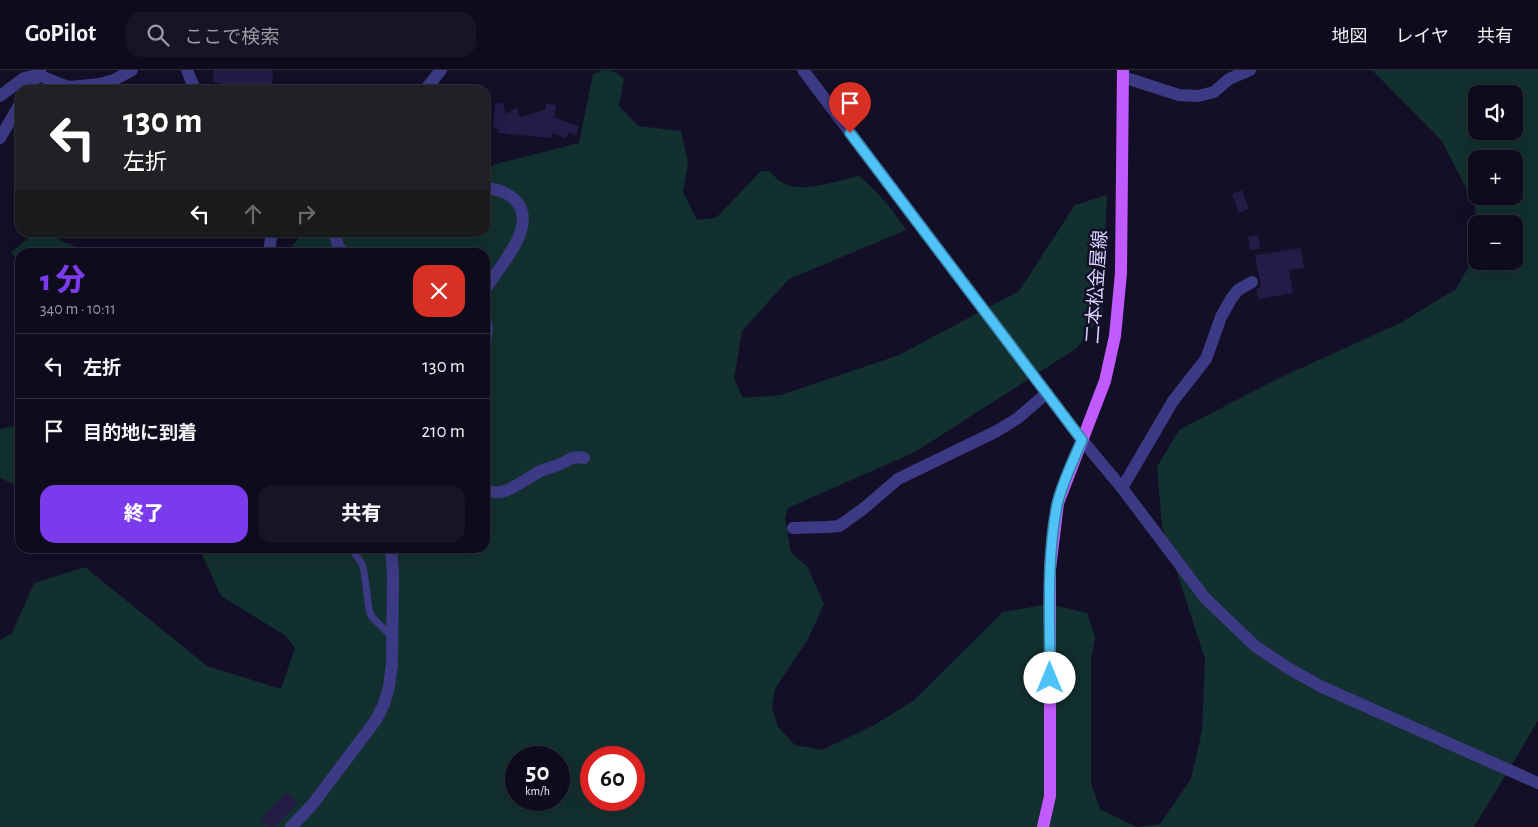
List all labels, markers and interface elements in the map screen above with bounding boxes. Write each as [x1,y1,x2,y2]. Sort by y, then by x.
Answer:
search box [126,12,476,57]
icon: search [144,21,172,49]
text: GoPilot [25,22,96,46]
text: ここで検索 [184,28,279,47]
text: 地図 [1332,28,1368,46]
text: レイヤ [1396,28,1449,46]
text: 共有 [1477,28,1513,46]
pin [829,82,871,133]
map controls [1468,85,1523,270]
button: sound [1468,85,1523,140]
icon: arrive [836,89,864,117]
text: 130 m [123,104,202,139]
icon: left [40,105,105,170]
button: + [1468,150,1523,205]
text: 左折 [123,151,167,173]
icon: left [186,200,214,228]
icon: ahead [239,200,267,228]
icon: right [292,200,320,228]
button: − [1468,215,1523,270]
street label: 二本松金屋線 [1082,229,1110,345]
button: close [413,265,465,317]
text: 1 分 [40,266,85,296]
text: 340 m · 10:11 [40,301,116,317]
icon: left [40,352,68,380]
text: 130 m [422,357,465,376]
text: 左折 [83,359,121,378]
icon: arrive [40,417,68,445]
text: 210 m [421,422,465,441]
text: 目的地に到着 [83,424,197,443]
button: 終了 [40,485,248,543]
button: 共有 [258,485,465,543]
position arrow [1023,651,1075,703]
speed limit sign: 60 [580,746,645,811]
text: 50 [526,760,549,785]
text: km/h [525,785,550,797]

